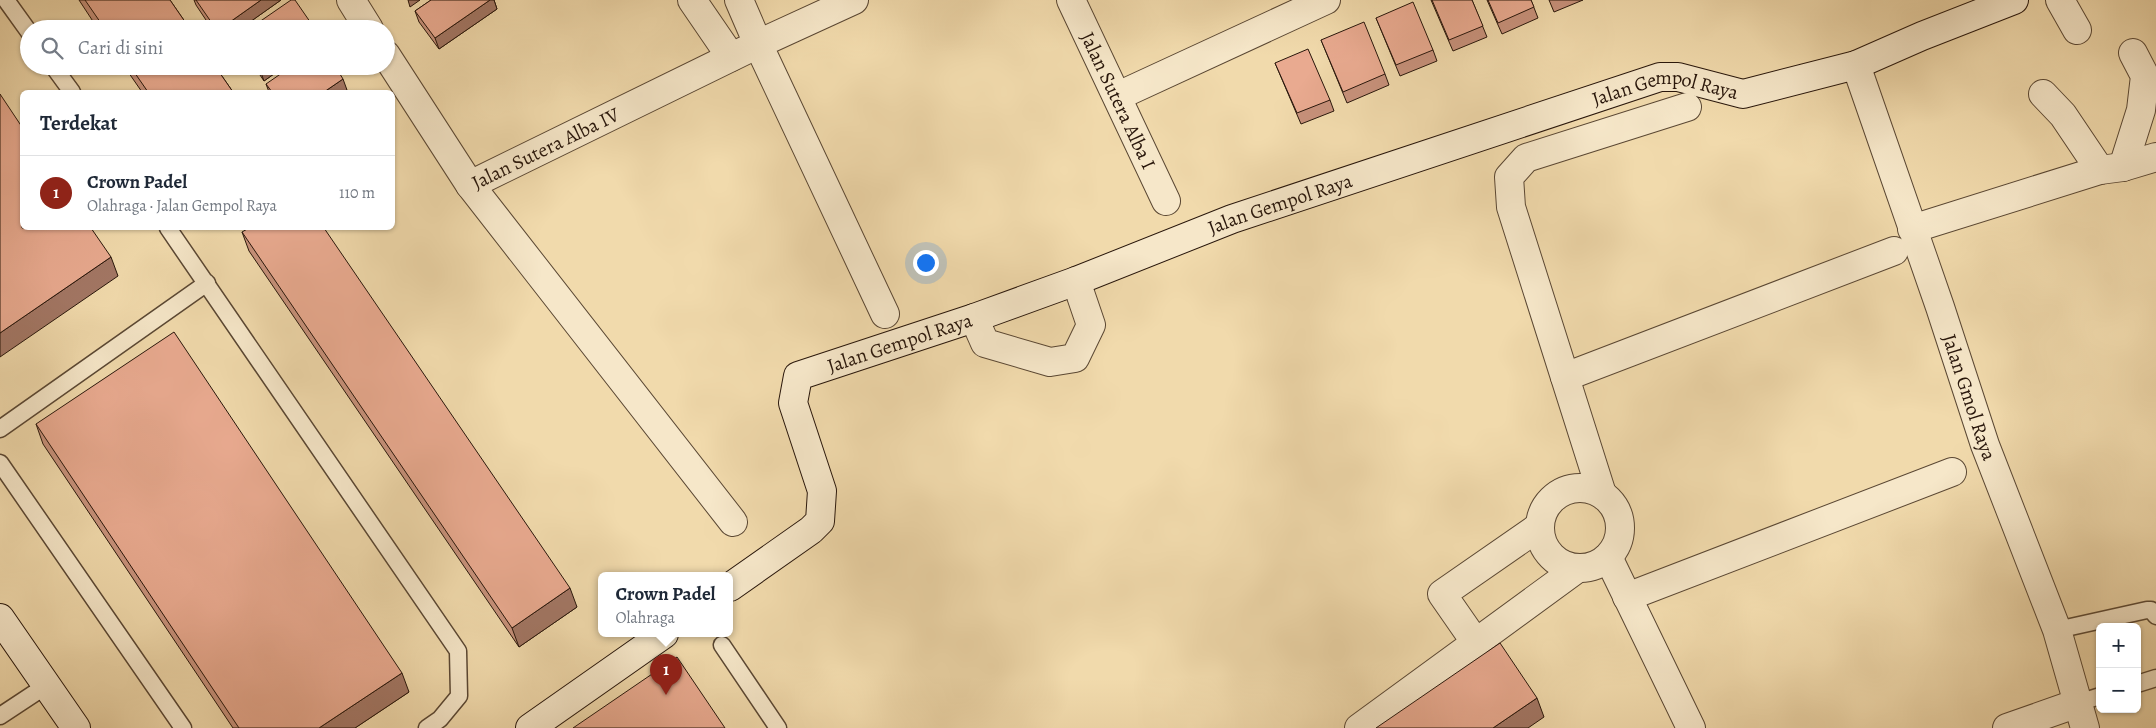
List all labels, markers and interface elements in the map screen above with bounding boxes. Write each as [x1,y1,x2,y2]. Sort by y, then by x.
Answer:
search box [20,20,395,75]
street label: Jalan Sutera Alba I [1074,27,1162,174]
icon: search [38,34,66,62]
text: Cari di sini [78,35,163,61]
street label: Jalan Gempol Raya [1588,64,1742,112]
street label: Jalan Sutera Alba IV [467,100,625,196]
text: Terdekat [40,109,118,137]
street label: Jalan Gempol Raya [1204,166,1356,241]
text: Crown Padel [87,169,187,195]
text: 1 [53,182,59,204]
text: 110 m [339,182,375,204]
text: Olahraga · Jalan Gempol Raya [87,195,277,217]
your location [913,250,939,276]
street label: Jalan Gempol Raya [824,306,976,379]
street label: Jalan Gmol Raya [1936,330,2003,465]
popup [598,572,733,637]
text: Crown Padel [615,581,716,607]
text: Olahraga [615,607,675,629]
map controls [2096,623,2141,713]
button: + [2096,623,2141,668]
pin: 1 [650,654,682,695]
button: − [2096,668,2141,713]

